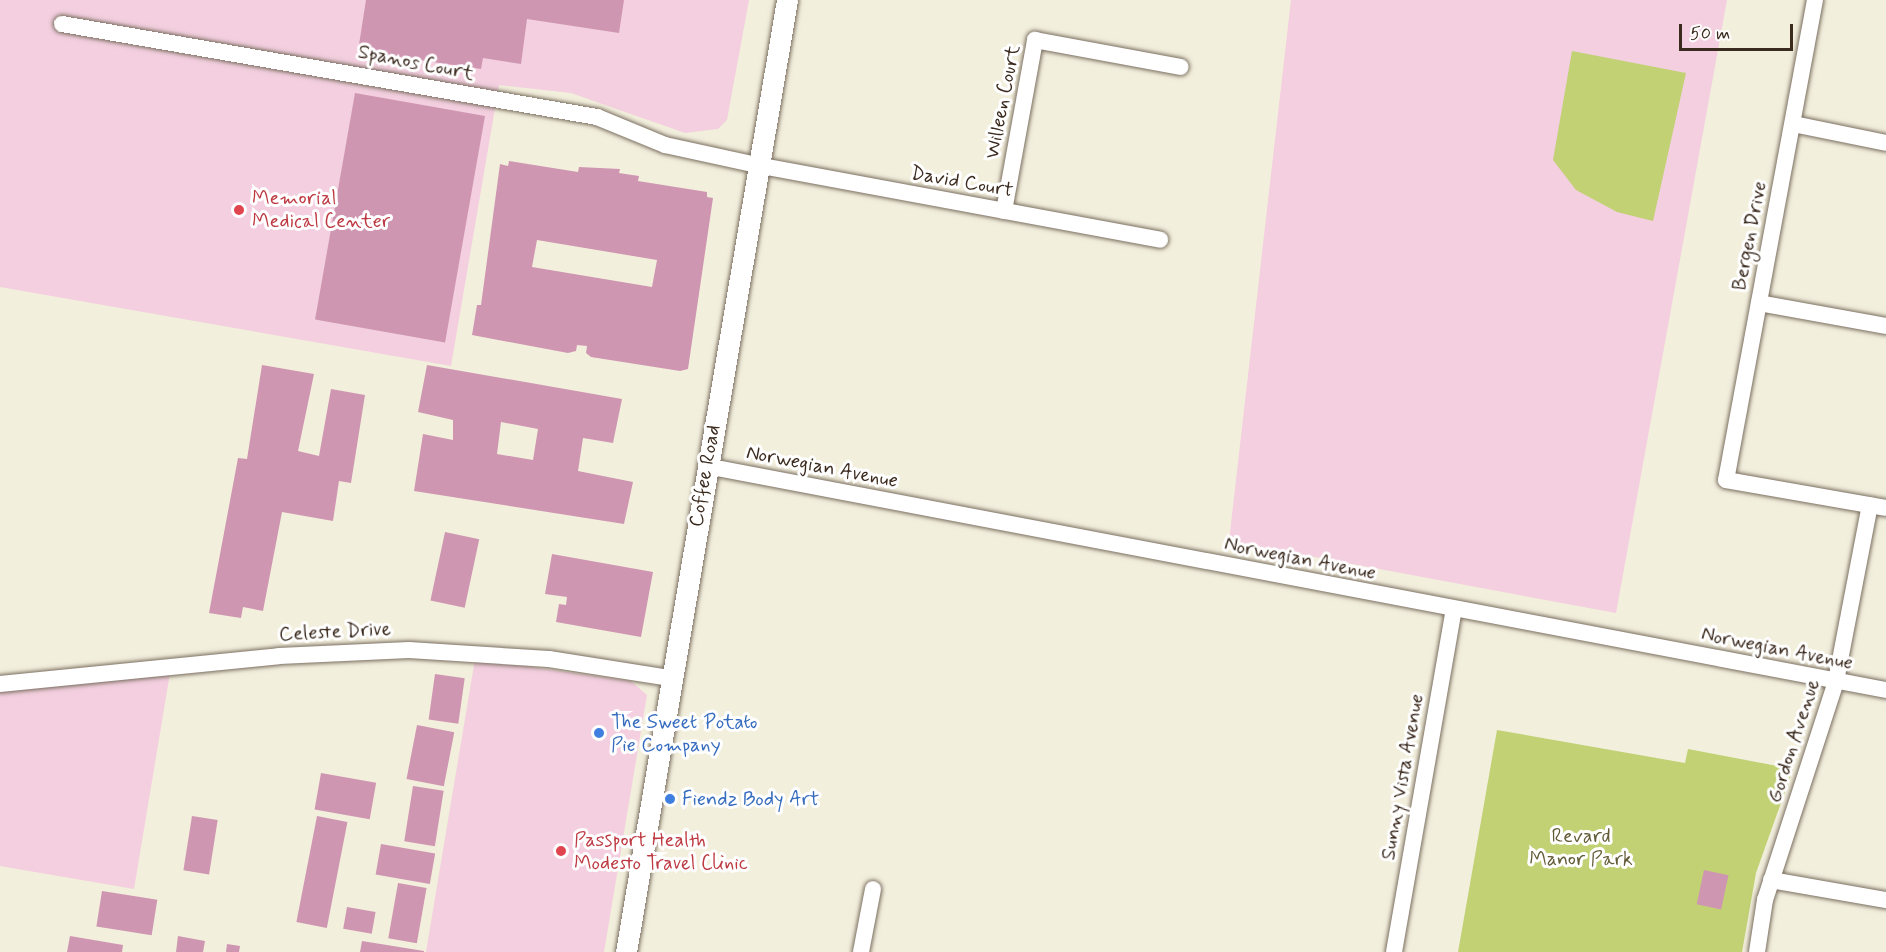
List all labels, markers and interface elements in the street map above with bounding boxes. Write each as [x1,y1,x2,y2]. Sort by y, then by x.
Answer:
scale bar [1682,12,1796,50]
text: 50 m [1690,22,1730,46]
street label: Spanos Court [357,40,475,86]
street label: Willeen Court [980,44,1026,160]
street label: David Court [910,161,1014,203]
street label: Bergen Drive [1728,180,1772,292]
place label: Memorial Medical Center [252,186,386,233]
marker: Memorial Medical Center [230,201,248,219]
street label: Coffee Road [684,423,726,529]
street label: Norwegian Avenue [742,440,902,494]
street label: Norwegian Avenue [1220,532,1380,586]
street label: Celeste Drive [279,617,391,647]
street label: Norwegian Avenue [1697,622,1857,676]
street label: Gordon Avenue [1763,677,1825,805]
street label: Sunny Vista Avenue [1376,691,1430,863]
place label: The Sweet Potato Pie Company [611,710,753,757]
marker: The Sweet Potato Pie Company [592,726,606,740]
place label: Fiendz Body Art [682,787,818,811]
marker: Fiendz Body Art [663,792,677,806]
park label: Revard Manor Park [1530,825,1632,872]
place label: Passport Health Modesto Travel Clinic [574,828,751,875]
marker: Passport Health Modesto Travel Clinic [552,842,570,860]

